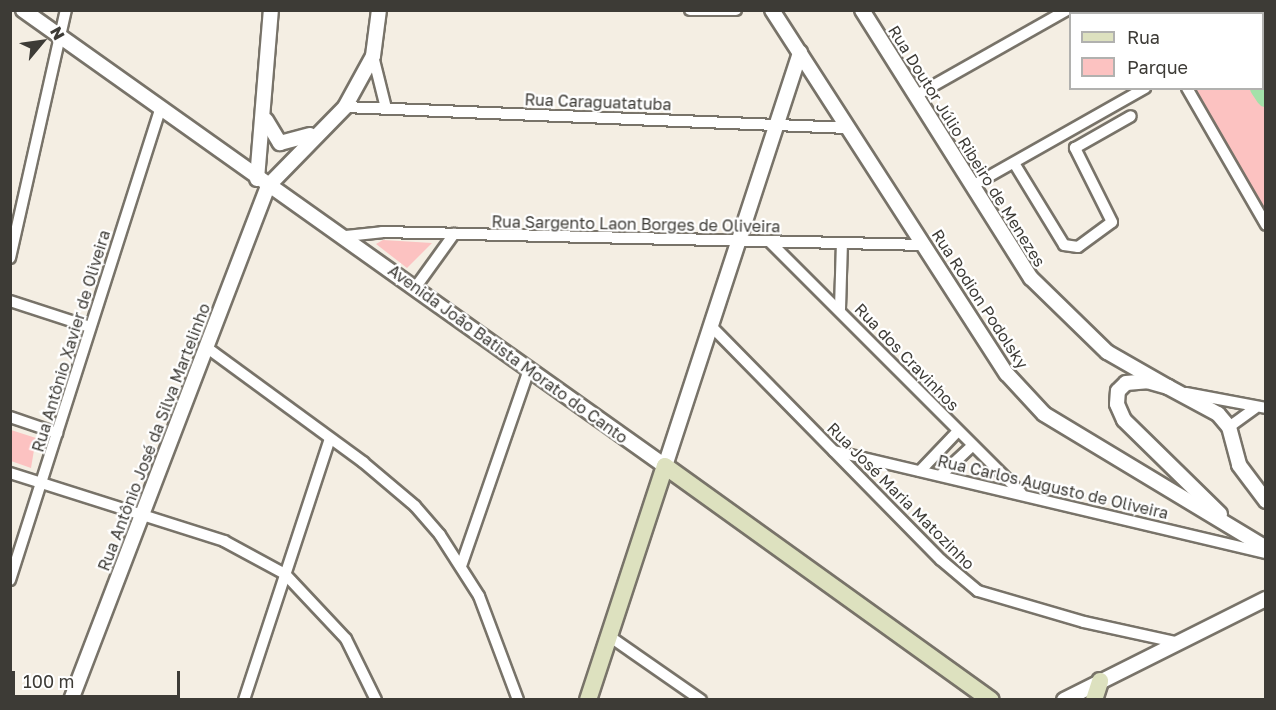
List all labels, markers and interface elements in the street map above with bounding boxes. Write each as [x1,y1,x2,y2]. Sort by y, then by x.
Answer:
north arrow [12,12,72,72]
legend [1069,12,1264,90]
street label: Rua Doutor Júlio Ribeiro de Menezes [884,22,1050,270]
text: N [46,23,69,43]
text: Rua [1127,26,1160,48]
text: Parque [1127,56,1188,78]
street label: Rua Caraguatatuba [524,90,672,114]
street label: Rua Sargento Laon Borges de Oliveira [491,212,781,236]
street label: Rua Rodion Podolsky [928,226,1032,372]
street label: Rua Antônio Xavier de Oliveira [28,228,114,454]
street label: Avenida João Batista Morato do Canto [384,261,632,447]
street label: Rua dos Cravinhos [851,299,963,415]
street label: Rua Antônio José da Silva Martelinho [94,300,214,574]
street label: Rua José Maria Matozinho [823,418,979,574]
street label: Rua Carlos Augusto de Oliveira [936,451,1170,523]
scale bar [15,659,183,697]
text: 100 m [23,670,74,692]

